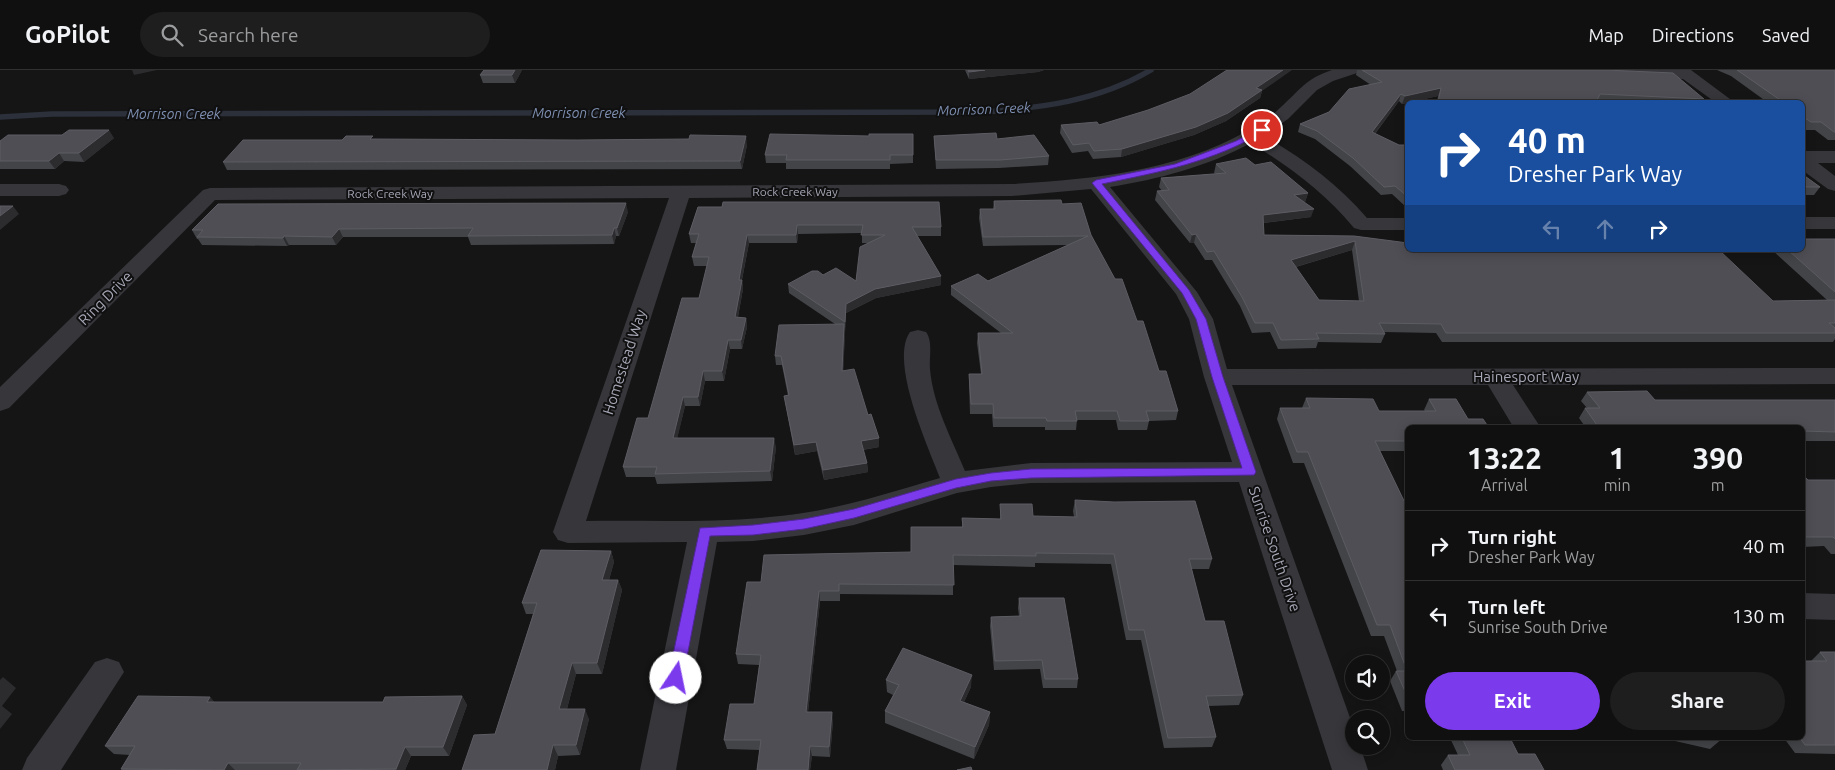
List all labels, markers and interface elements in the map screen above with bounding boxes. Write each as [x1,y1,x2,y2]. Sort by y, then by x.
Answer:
search box [140,12,490,57]
text: GoPilot [25,21,110,48]
icon: search [158,21,186,49]
text: Search here [198,24,298,46]
text: Map [1588,25,1624,45]
text: Directions [1652,25,1734,45]
text: Saved [1762,25,1810,45]
water label: Morrison Creek [937,99,1032,119]
water label: Morrison Creek [532,105,627,121]
water label: Morrison Creek [127,106,222,122]
pin [1241,109,1283,151]
icon: arrive [1248,116,1276,144]
icon: right [1425,120,1490,185]
text: 40 m [1508,120,1586,160]
text: Dresher Park Way [1508,161,1682,186]
street label: Rock Creek Way [752,185,838,198]
street label: Rock Creek Way [347,187,433,200]
icon: left [1538,215,1566,243]
icon: ahead [1591,215,1619,243]
icon: right [1644,215,1672,243]
street label: Ring Drive [75,268,135,328]
street label: Homestead Way [599,307,649,417]
street label: Hainesport Way [1473,368,1579,385]
text: 13:22 [1467,441,1542,475]
text: 1 [1609,441,1626,475]
text: 390 [1692,441,1743,475]
text: Arrival [1481,476,1528,494]
text: min [1604,476,1631,494]
text: m [1711,476,1725,494]
street label: Sunrise South Drive [1246,484,1304,614]
text: Turn right [1468,526,1556,548]
icon: right [1425,532,1453,560]
text: 40 m [1743,535,1785,557]
text: Dresher Park Way [1468,548,1595,566]
text: Turn left [1468,596,1546,618]
icon: left [1425,602,1453,630]
text: 130 m [1732,605,1785,627]
text: Sunrise South Drive [1468,618,1608,636]
position arrow [649,651,701,703]
map controls [1345,655,1390,755]
button: sound [1345,655,1390,700]
button: Exit [1425,672,1600,730]
button: Share [1610,672,1785,730]
button: search [1345,710,1390,755]

